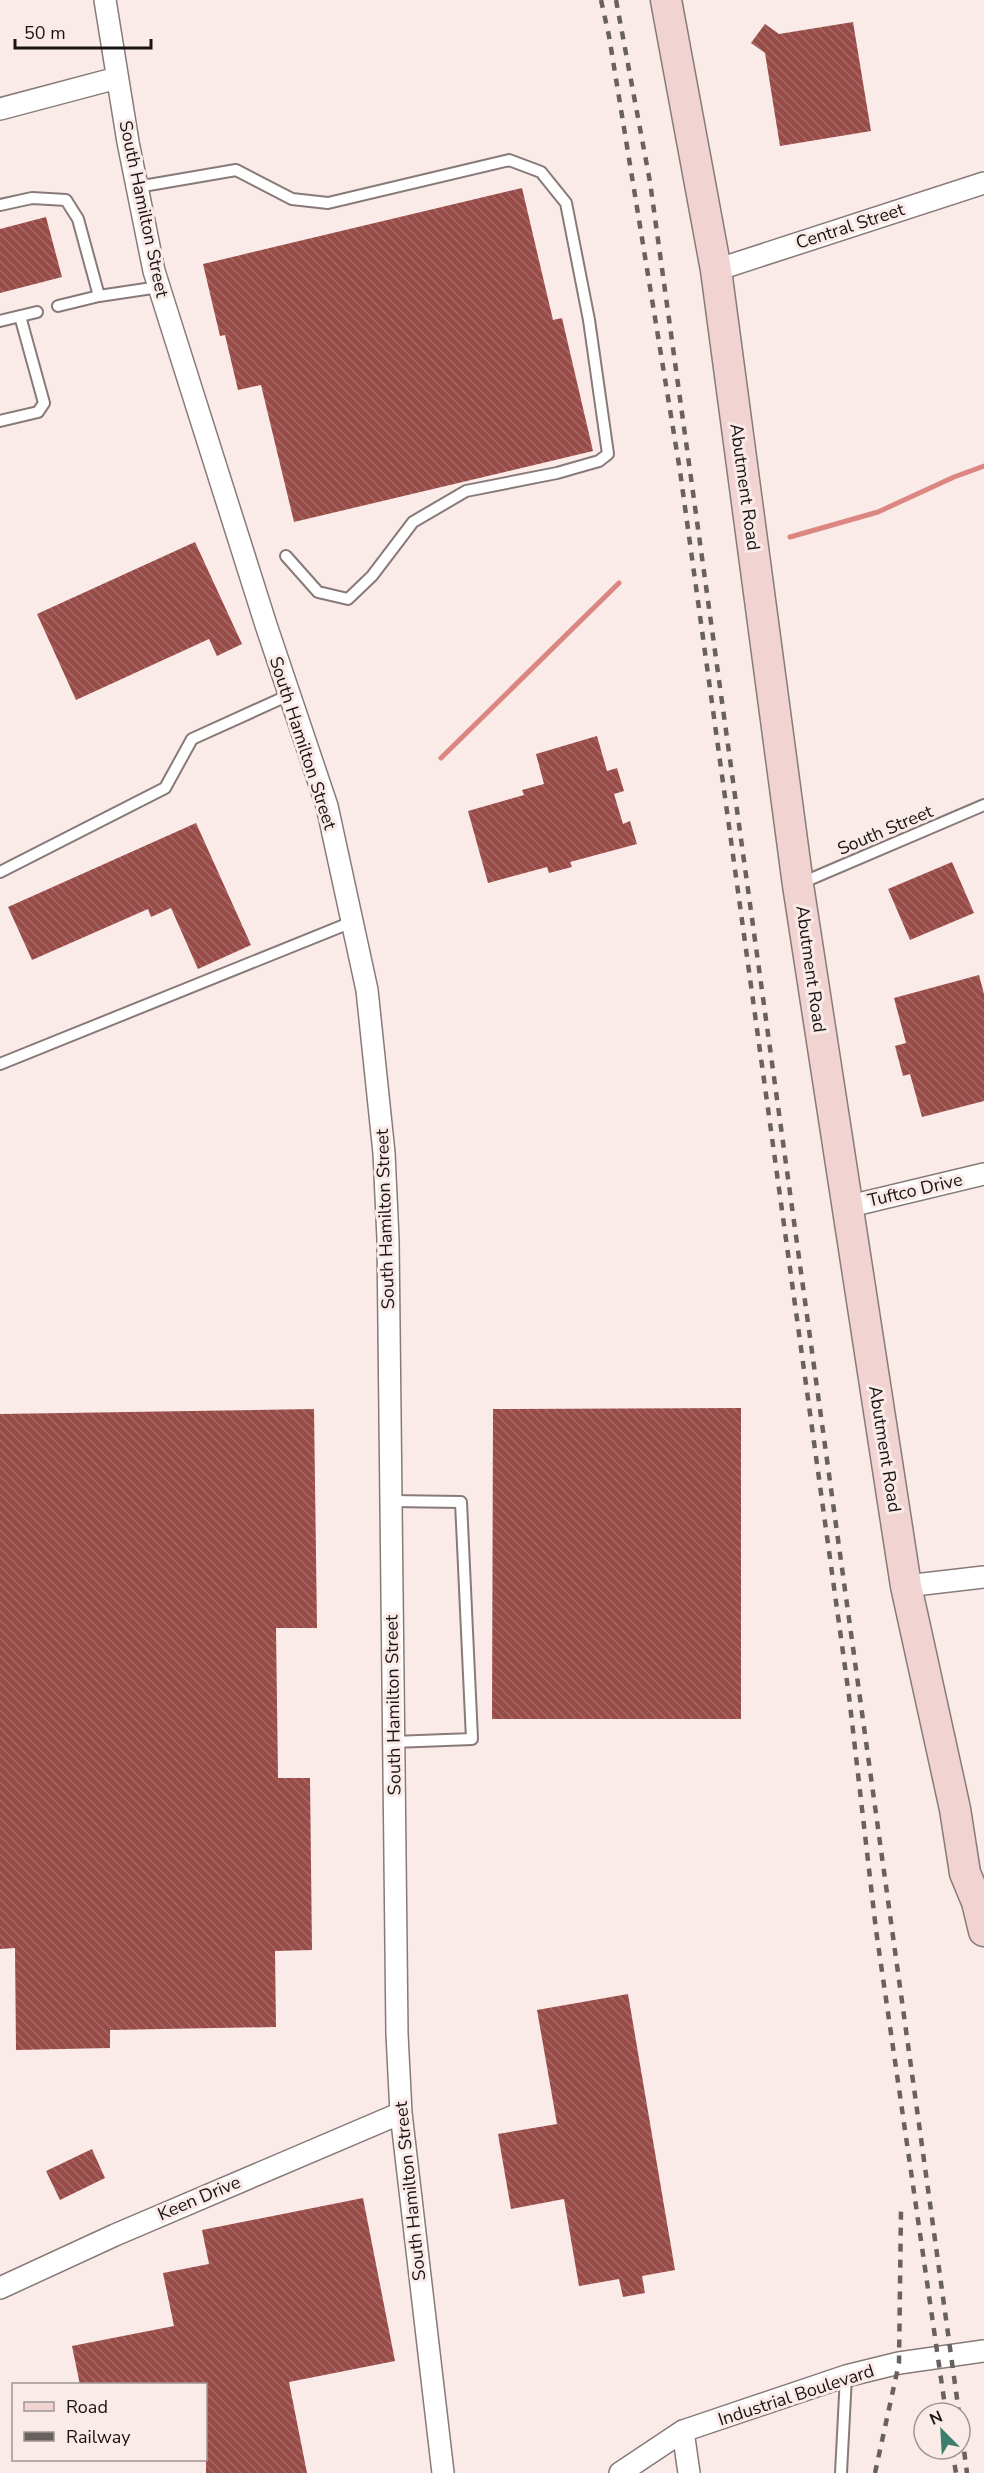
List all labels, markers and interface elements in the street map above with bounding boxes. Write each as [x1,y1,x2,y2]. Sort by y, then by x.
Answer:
scale bar [15,12,152,50]
text: 50 m [24,21,66,45]
street label: South Hamilton Street [113,118,175,300]
street label: Central Street [793,197,908,255]
street label: Abutment Road [724,422,766,552]
street label: South Hamilton Street [264,653,343,833]
street label: South Street [834,799,937,861]
street label: Abutment Road [790,904,832,1034]
street label: South Hamilton Street [370,1128,400,1310]
street label: Tuftco Drive [865,1167,965,1213]
street label: Abutment Road [863,1384,907,1514]
street label: South Hamilton Street [379,1614,407,1795]
street label: South Hamilton Street [389,2099,431,2282]
street label: Keen Drive [154,2170,244,2226]
street label: Industrial Boulevard [715,2358,877,2432]
legend [12,2383,207,2461]
text: Road [66,2395,108,2419]
north arrow [912,2401,972,2461]
text: N [926,2406,946,2431]
text: Railway [66,2425,131,2449]

